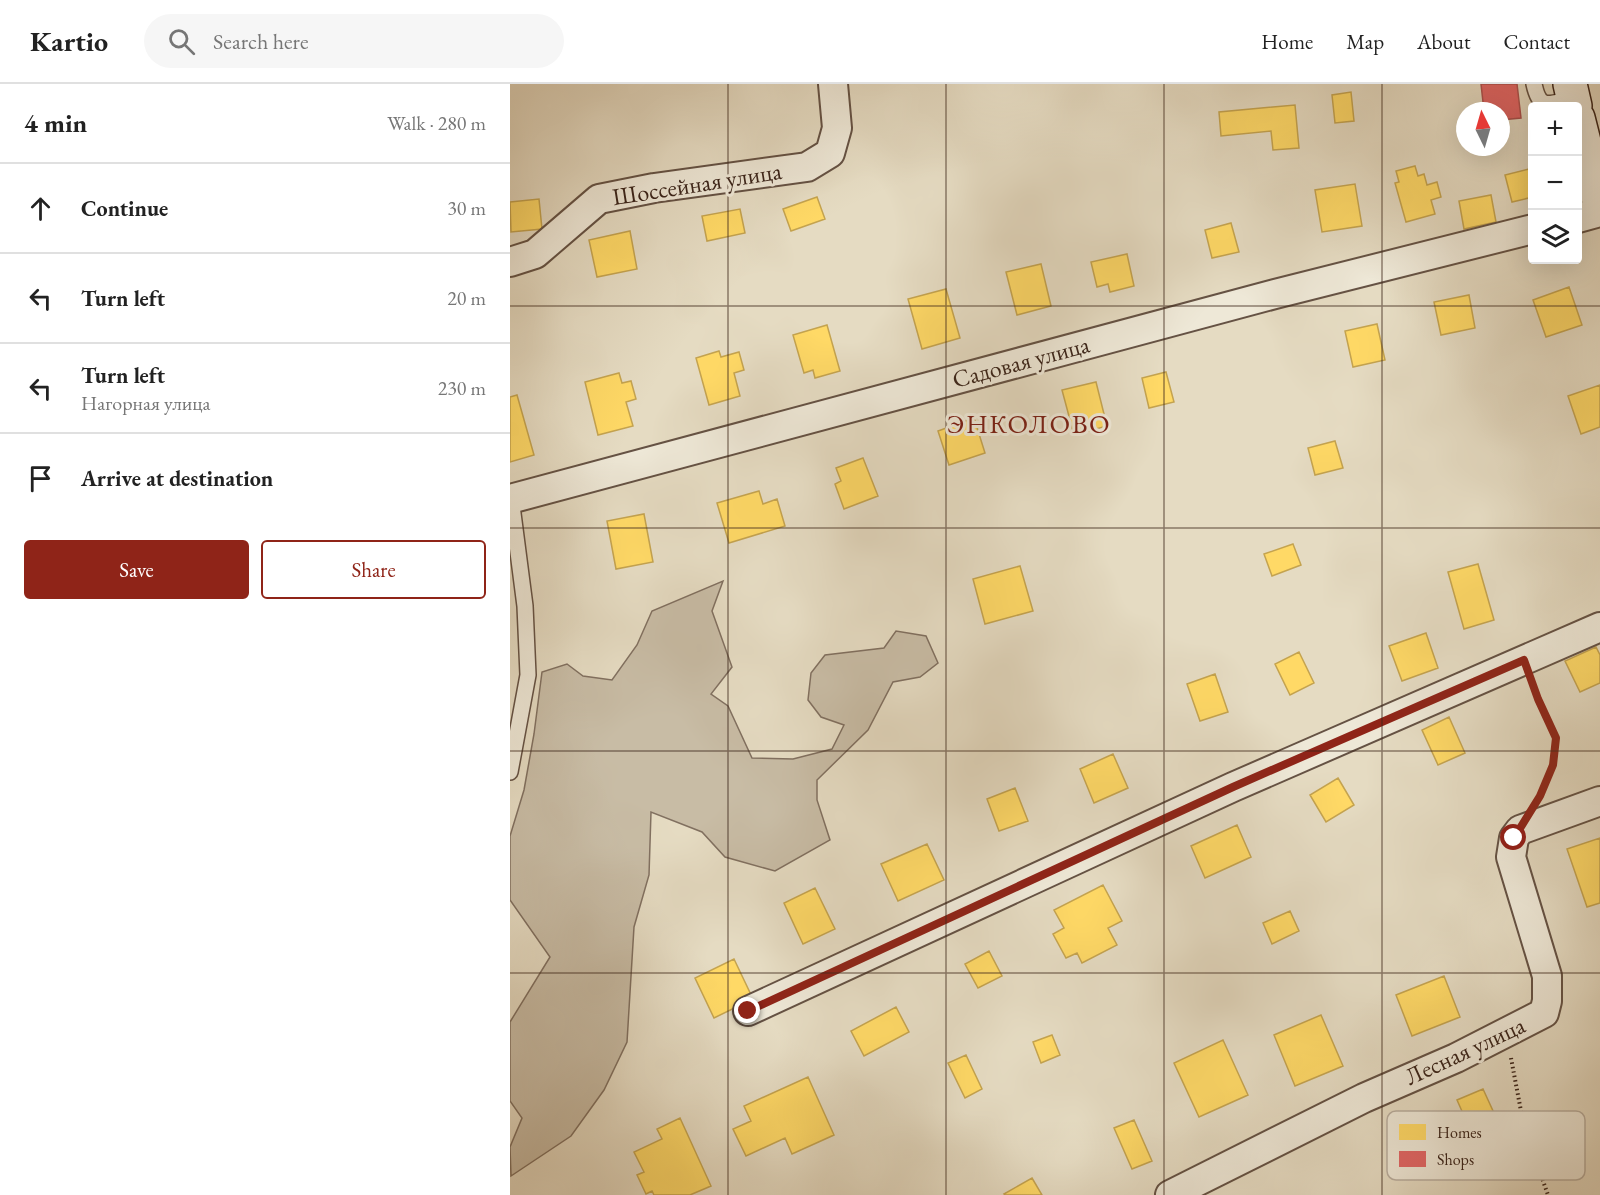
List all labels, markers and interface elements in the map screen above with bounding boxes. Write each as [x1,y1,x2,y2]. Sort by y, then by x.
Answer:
search box [144,14,564,68]
text: Kartio [30,23,108,59]
icon: search [165,25,198,58]
text: Search here [213,27,309,56]
text: Home [1261,28,1313,55]
text: Map [1346,28,1384,55]
text: About [1417,28,1470,55]
text: Contact [1503,28,1570,55]
north arrow [1456,102,1510,156]
map controls [1528,102,1582,264]
button: + [1528,102,1582,156]
text: 4 min [24,106,87,140]
text: Walk · 280 m [387,110,486,136]
street label: Шоссейная улица [610,155,784,212]
button: − [1528,156,1582,210]
icon: ahead [24,192,57,225]
text: Continue [81,194,168,223]
text: 30 m [447,195,486,221]
button: layers [1528,210,1582,264]
icon: left [24,282,57,315]
text: Turn left [81,284,165,313]
text: 20 m [447,285,486,311]
street label: Садовая улица [949,328,1093,395]
text: Turn left [81,361,165,390]
icon: left [24,372,57,405]
text: 230 m [438,375,486,401]
text: Нагорная улица [81,390,211,416]
district label: ЭНКОЛОВО [947,406,1111,441]
icon: arrive [24,462,57,495]
text: Arrive at destination [81,464,273,493]
button: Save [24,540,249,599]
button: Share [261,540,486,599]
route start [1500,824,1526,850]
route end [734,997,760,1023]
street label: Лесная улица [1400,1009,1530,1092]
legend [1387,1111,1585,1180]
text: Homes [1437,1122,1482,1143]
text: Shops [1437,1149,1474,1170]

